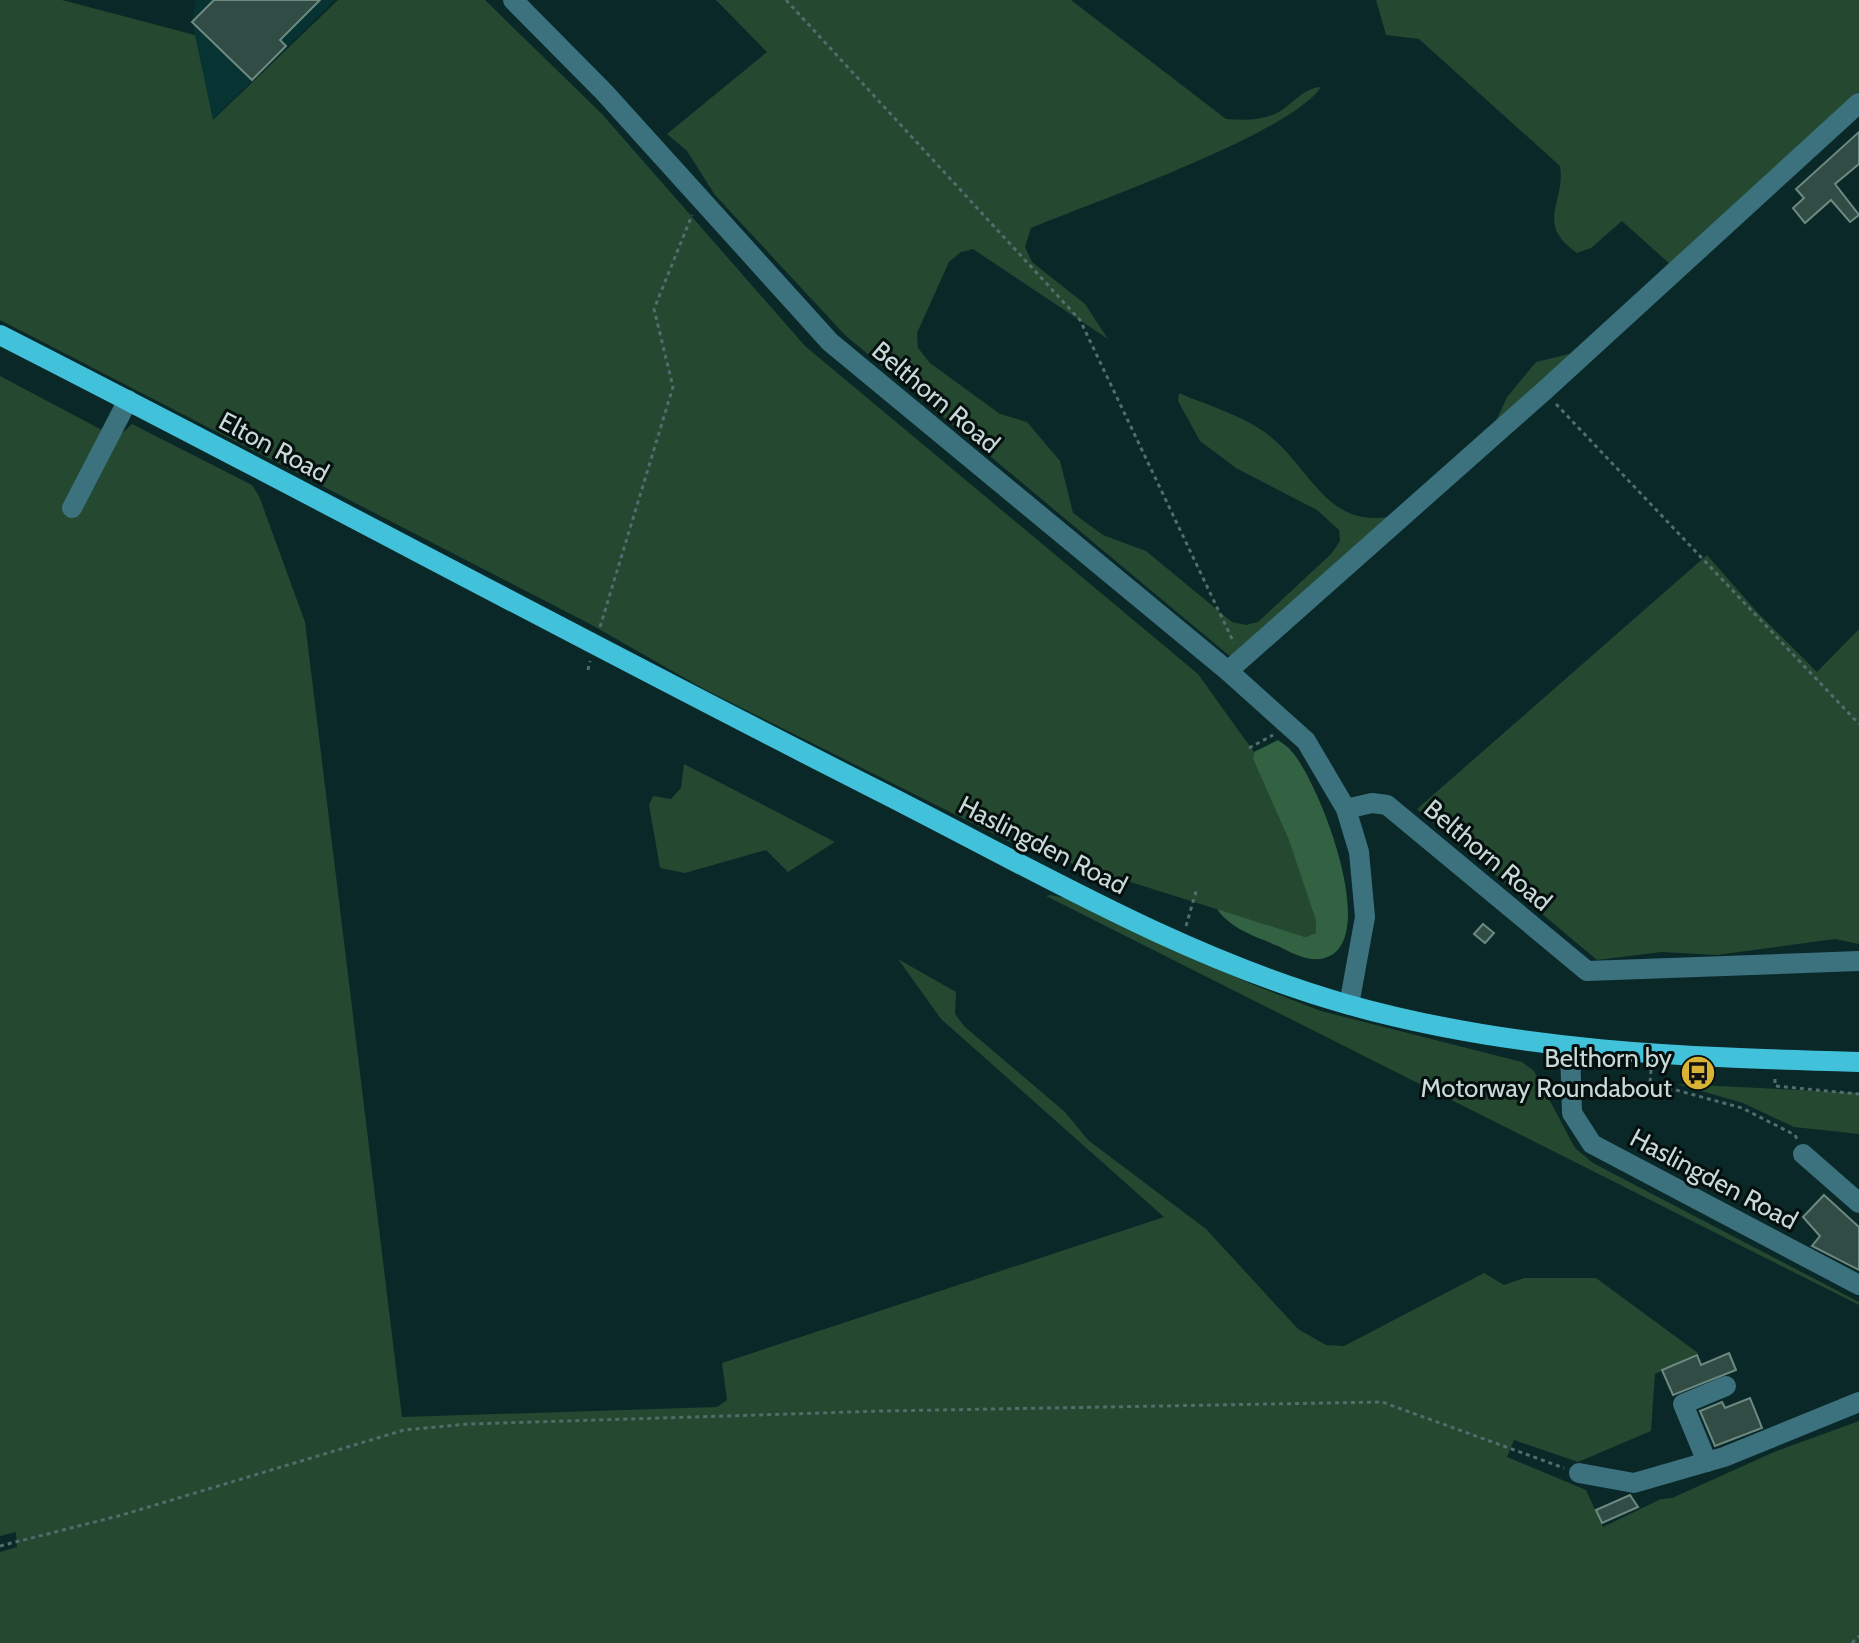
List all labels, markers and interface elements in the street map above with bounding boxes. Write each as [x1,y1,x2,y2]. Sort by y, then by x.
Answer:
street label: Belthorn Road [866,334,1006,460]
street label: Elton Road [213,405,335,489]
street label: Haslingden Road [953,789,1133,901]
street label: Belthorn Road [1418,792,1558,918]
place label: Belthorn by Motorway Roundabout [1421,1042,1672,1104]
bus stop icon: Belthorn by Motorway Roundabout [1679,1054,1717,1092]
street label: Haslingden Road [1625,1121,1803,1237]

